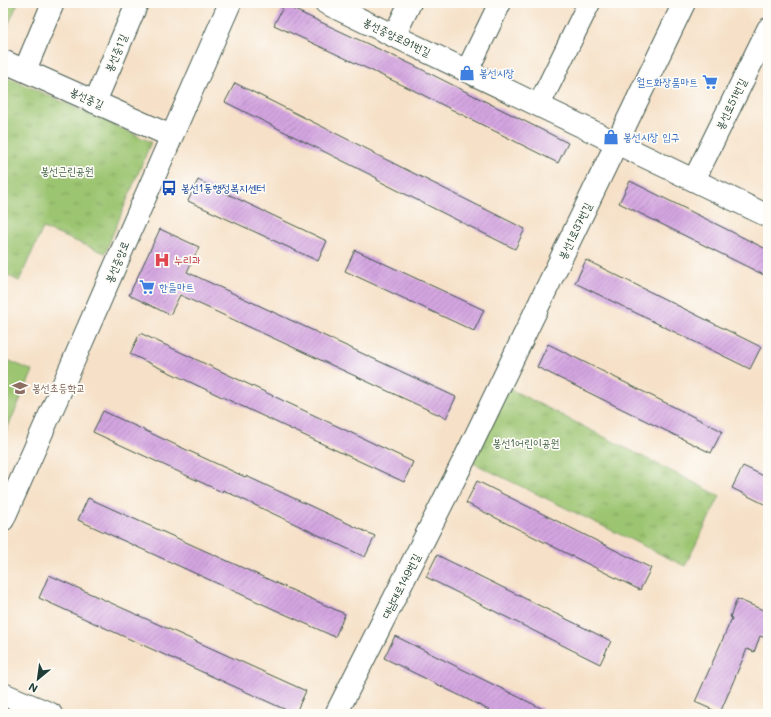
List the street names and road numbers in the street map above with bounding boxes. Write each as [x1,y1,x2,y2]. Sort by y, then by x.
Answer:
street label: 봉선중앙로91번길 [361,14,434,59]
street label: 봉선중1길 [101,31,130,74]
street label: 봉선로51번길 [712,75,750,132]
street label: 봉선중길 [68,83,107,112]
street label: 봉선1로37번길 [554,200,595,262]
street label: 봉선중앙로 [101,238,132,285]
street label: 대남대로149번길 [378,551,423,621]

